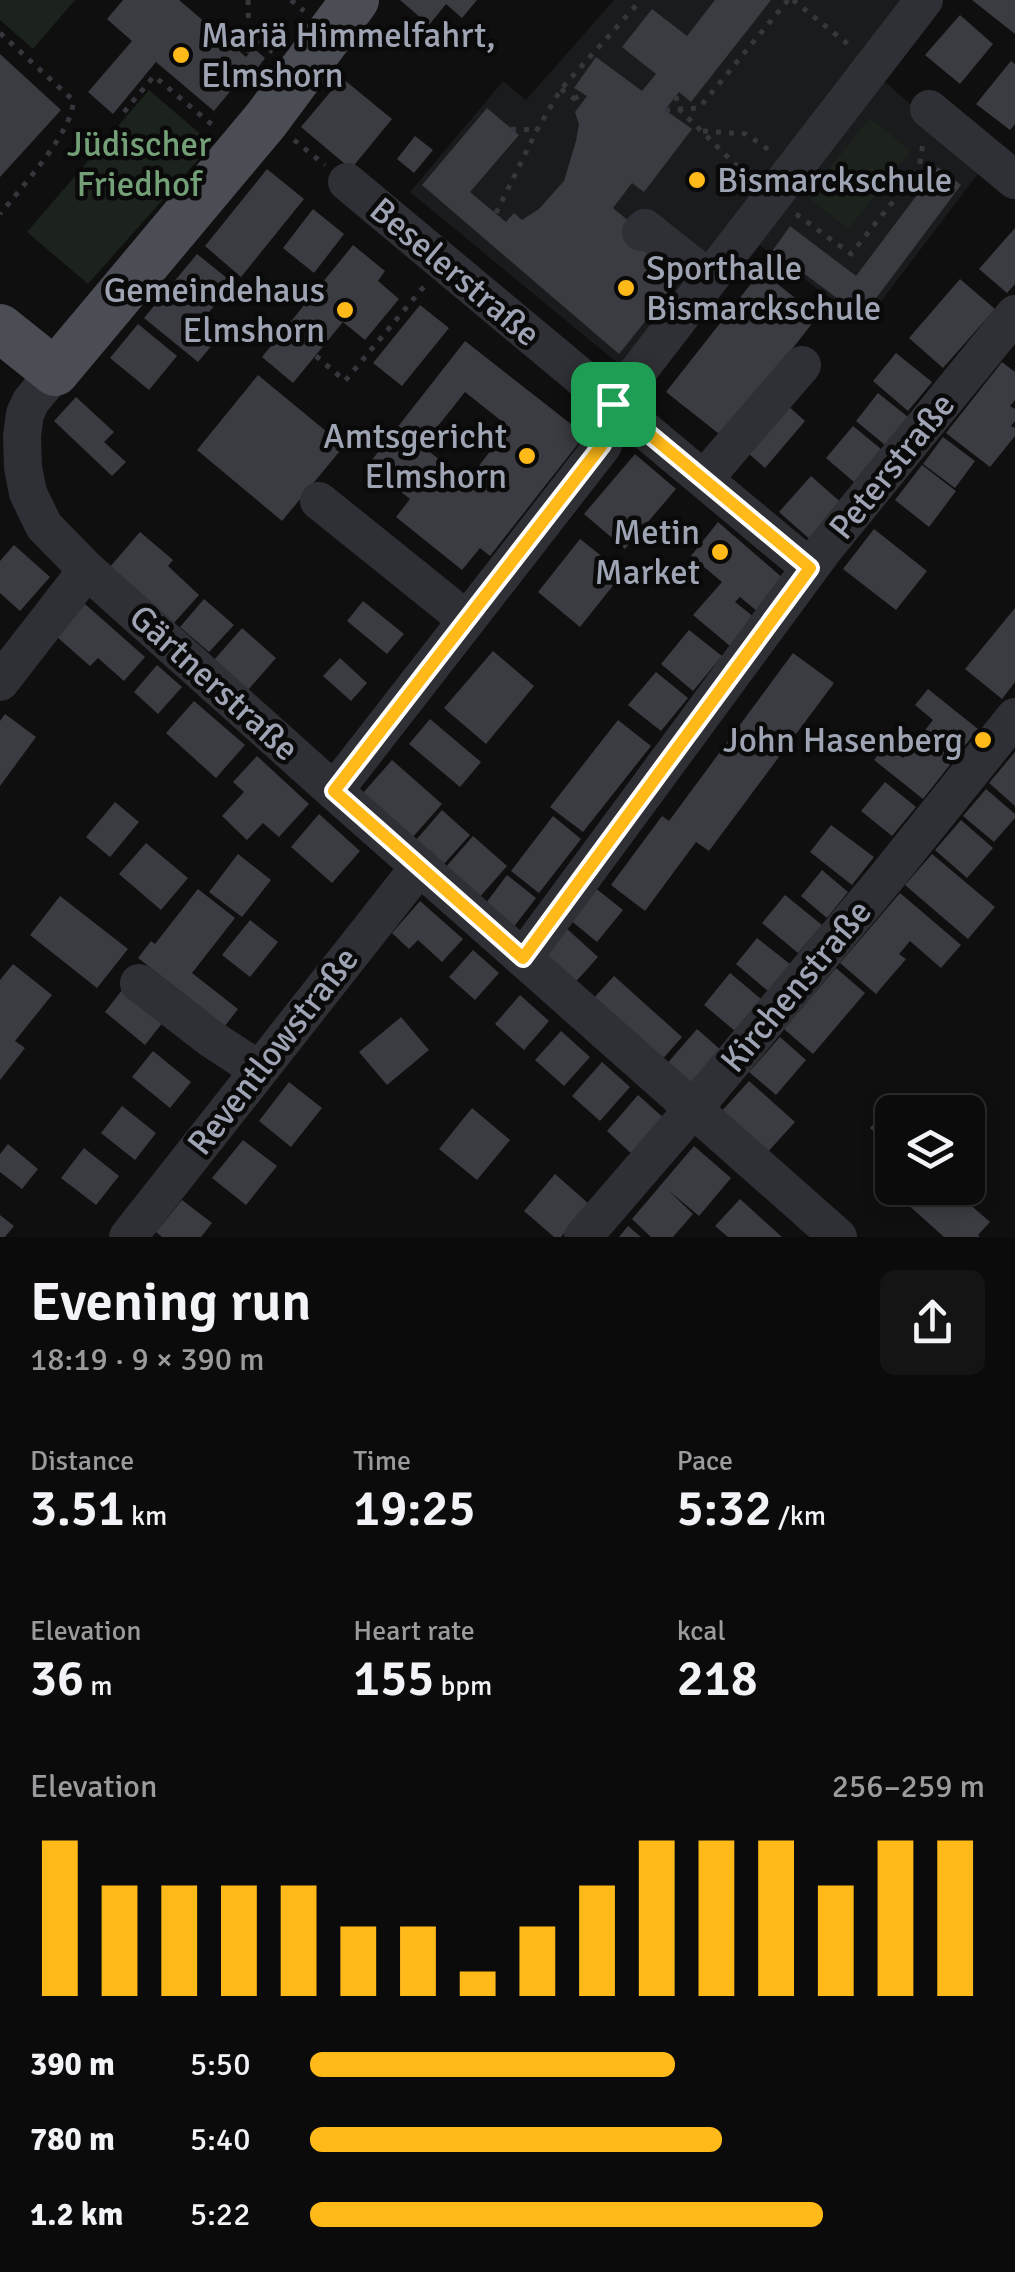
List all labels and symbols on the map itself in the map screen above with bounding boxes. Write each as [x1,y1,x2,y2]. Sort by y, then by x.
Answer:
place label: Mariä Himmelfahrt, Elmshorn [201,14,496,97]
marker: Mariä Himmelfahrt, Elmshorn [170,44,192,66]
park label: Jüdischer Friedhof [67,123,211,206]
place label: Bismarckschule [717,159,952,202]
marker: Bismarckschule [686,169,708,191]
street label: Beselerstraße [361,188,549,356]
place label: Sporthalle Bismarckschule [646,247,881,330]
place label: Gemeindehaus Elmshorn [104,269,325,352]
marker: Sporthalle Bismarckschule [615,277,637,299]
marker: Gemeindehaus Elmshorn [334,299,356,321]
pin [571,362,656,447]
street label: Peterstraße [820,384,964,548]
place label: Amtsgericht Elmshorn [323,415,507,498]
marker: Amtsgericht Elmshorn [516,445,538,467]
place label: Metin Market [594,511,700,594]
marker: Metin Market [709,541,731,563]
street label: Gärtnerstraße [120,596,308,770]
place label: John Hasenberg [723,719,963,762]
marker: John Hasenberg [972,729,994,751]
street label: Kirchenstraße [711,891,881,1081]
street label: Reventlowstraße [178,938,368,1164]

